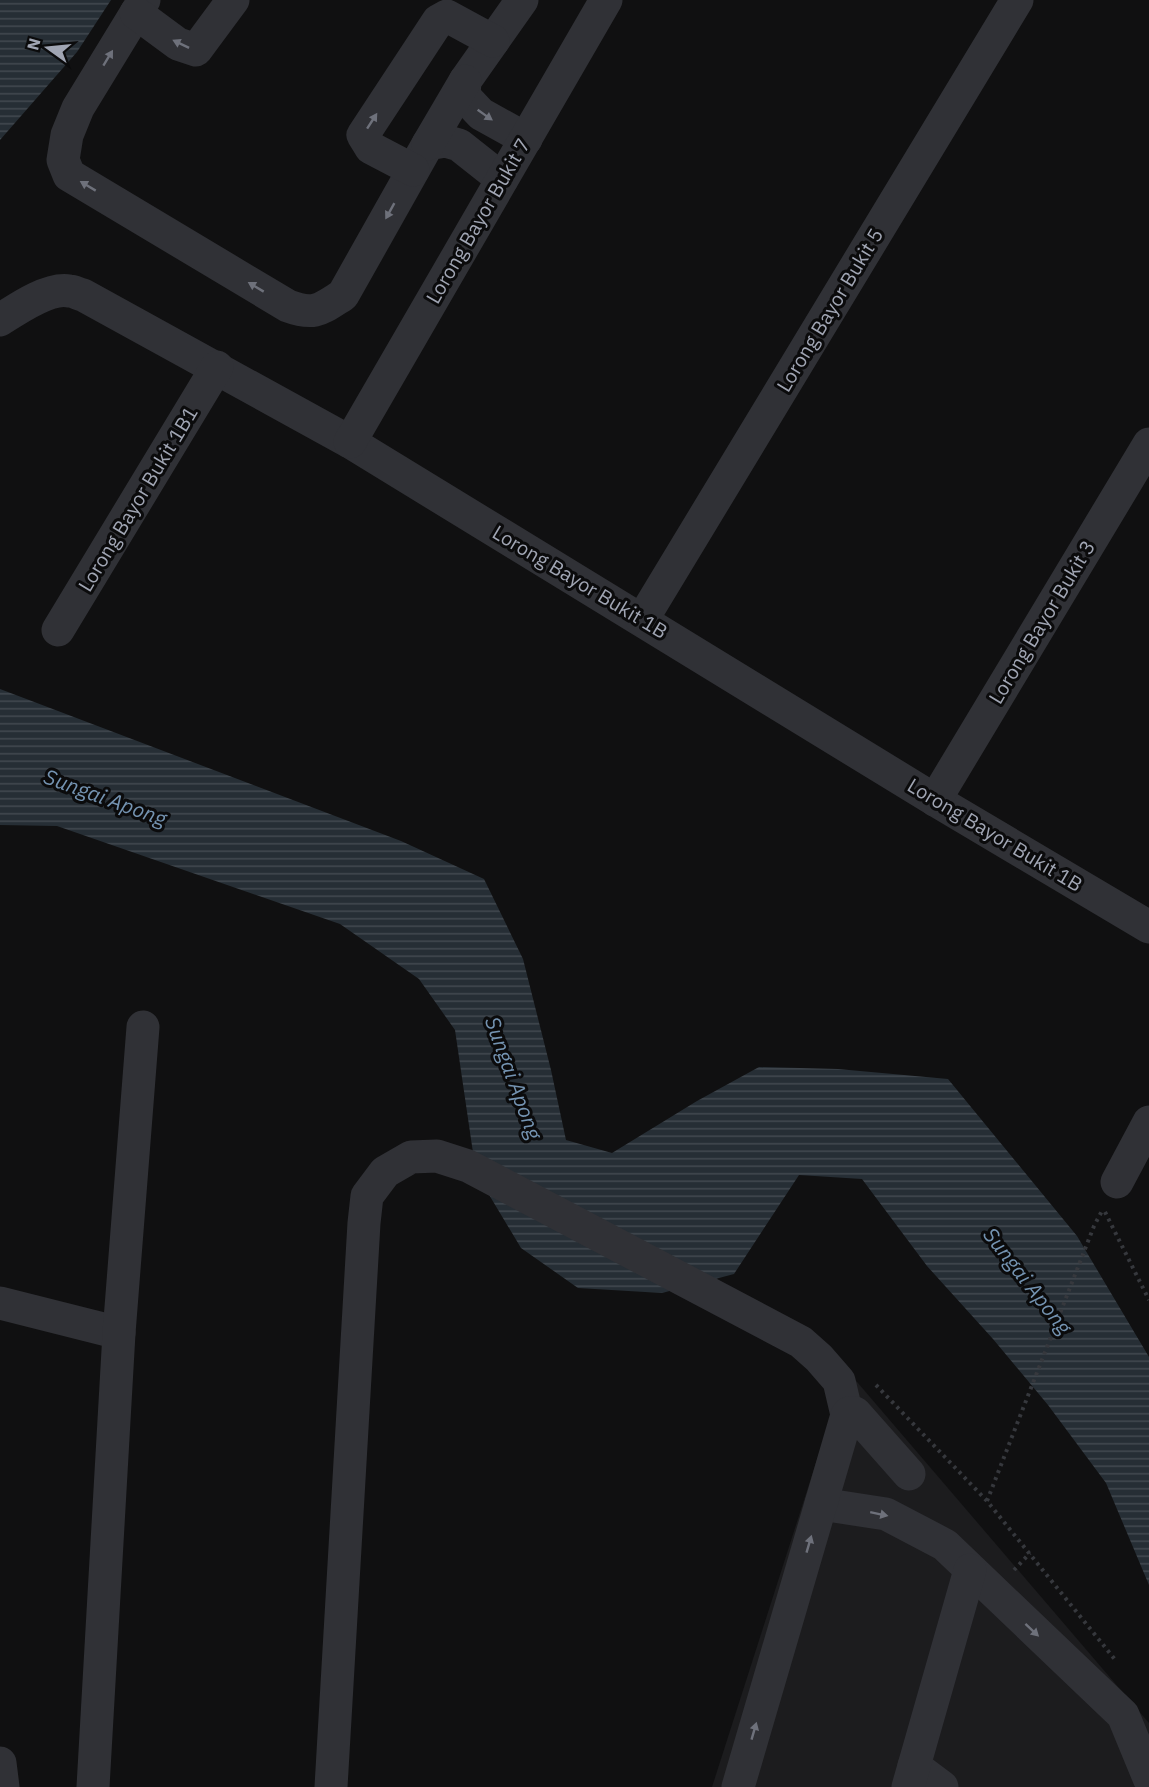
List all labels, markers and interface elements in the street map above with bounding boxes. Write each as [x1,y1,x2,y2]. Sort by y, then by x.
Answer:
north arrow [18,18,78,78]
text: N [22,36,45,52]
one-way arrow [172,39,189,48]
one-way arrow [103,50,114,66]
one-way arrow [477,109,493,121]
one-way arrow [366,114,378,130]
street label: Lorong Bayor Bukit 7 [419,133,536,308]
one-way arrow [80,181,96,192]
one-way arrow [385,203,396,219]
street label: Lorong Bayor Bukit 5 [770,223,889,397]
one-way arrow [248,281,264,292]
street label: Lorong Bayor Bukit 1B1 [71,401,204,596]
street label: Lorong Bayor Bukit 1B [488,519,673,645]
street label: Lorong Bayor Bukit 3 [982,535,1101,709]
water label: Sungai Apong [40,762,172,833]
street label: Lorong Bayor Bukit 1B [903,772,1088,898]
water label: Sungai Apong [479,1013,550,1144]
water label: Sungai Apong [977,1221,1079,1341]
one-way arrow [869,1509,888,1519]
one-way arrow [805,1535,814,1553]
one-way arrow [1024,1623,1039,1636]
one-way arrow [750,1722,759,1740]

